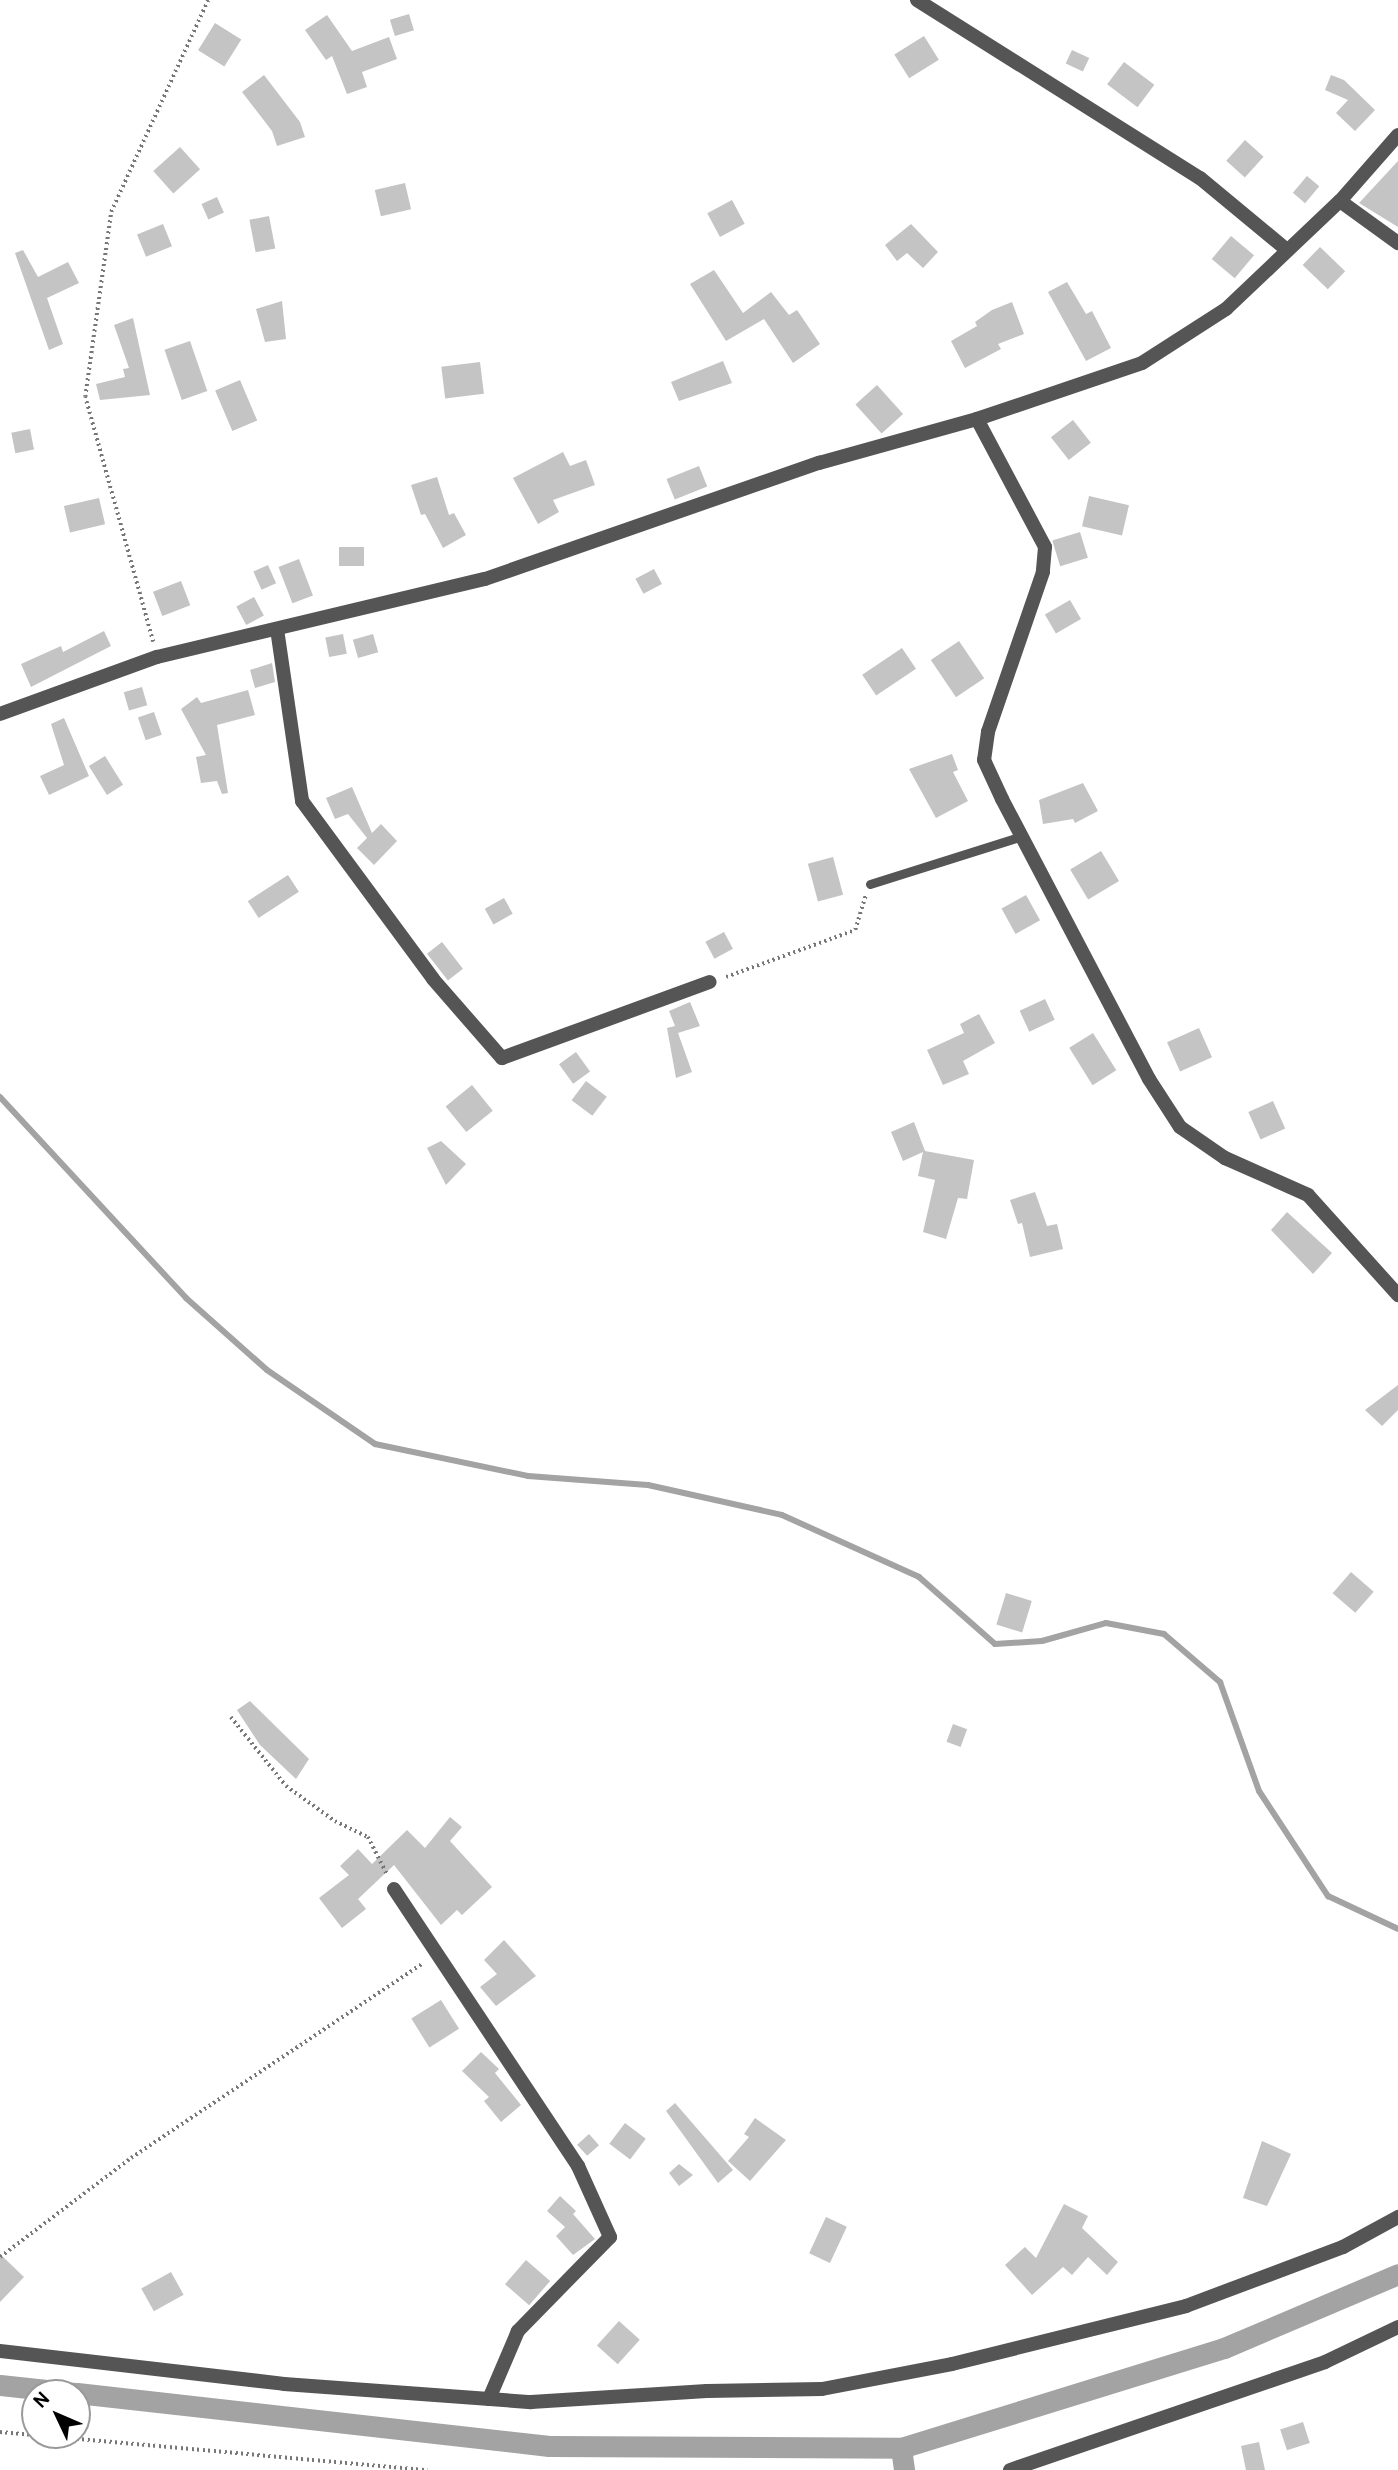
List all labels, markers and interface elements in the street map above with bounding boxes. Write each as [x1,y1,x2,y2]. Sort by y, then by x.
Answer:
north arrow [21,2379,91,2449]
text: N [29,2388,56,2414]

